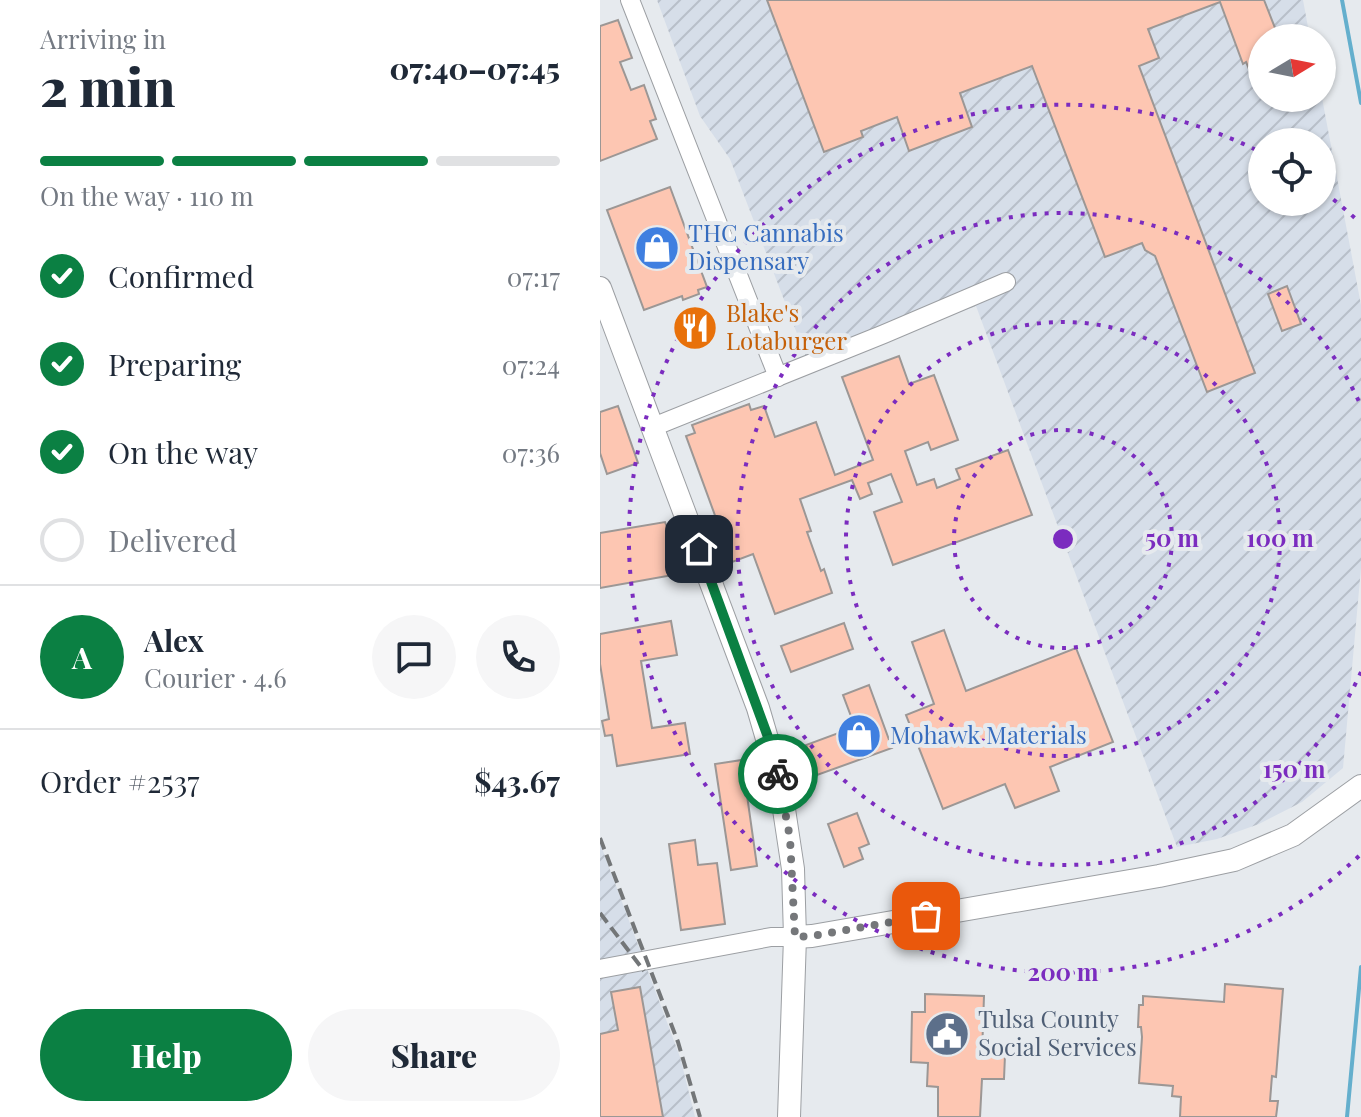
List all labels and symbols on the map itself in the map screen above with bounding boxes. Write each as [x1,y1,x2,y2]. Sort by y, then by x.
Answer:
north arrow [1248,24,1336,112]
place label: THC Cannabis Dispensary [688,216,844,276]
shop icon: THC Cannabis Dispensary [633,224,681,272]
place label: Blake's Lotaburger [726,296,847,356]
restaurant icon: Blake's Lotaburger [671,304,719,352]
pin [665,515,733,583]
text: 50 m [1145,521,1199,553]
text: 100 m [1246,521,1314,553]
centre of rings [1049,525,1077,553]
shop icon: Mohawk Materials [835,712,883,760]
place label: Mohawk Materials [890,718,1087,750]
courier [738,734,818,814]
text: 150 m [1263,752,1326,784]
pin [892,882,960,950]
text: 200 m [1028,955,1099,987]
place label: Tulsa County Social Services [978,1002,1137,1062]
public building icon: Tulsa County Social Services [923,1010,971,1058]

